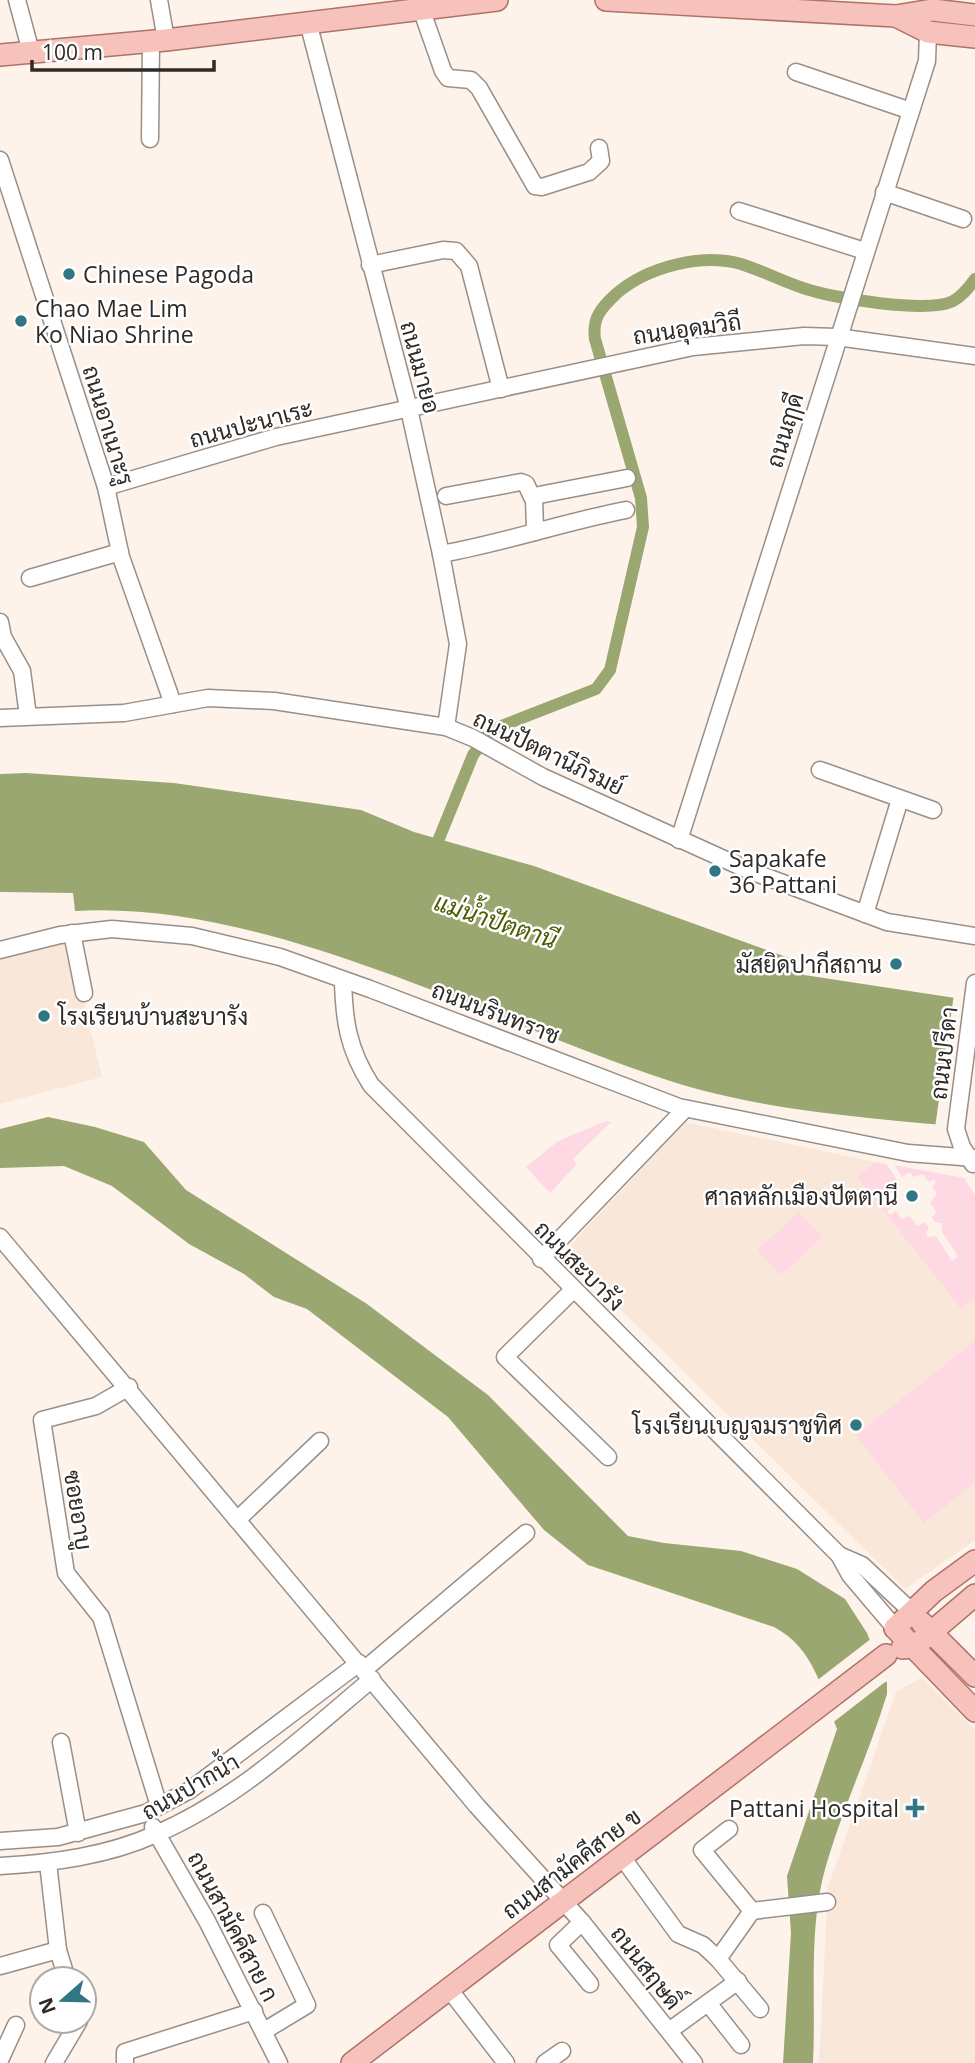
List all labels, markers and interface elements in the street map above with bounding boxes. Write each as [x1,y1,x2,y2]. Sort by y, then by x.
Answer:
scale bar [32,28,214,72]
text: 100 m [42,38,103,66]
place label: Chinese Pagoda [83,258,254,290]
marker: Chinese Pagoda [61,266,77,282]
place label: Chao Mae Lim Ko Niao Shrine [35,292,194,350]
street label: ถนนอุดมวิถี [631,305,743,352]
marker: Chao Mae Lim Ko Niao Shrine [13,313,29,329]
street label: ถนนมายอ [393,317,449,417]
street label: ถนนอาเนาะรู [74,361,142,489]
street label: ถนนฤๅดี [758,389,810,471]
street label: ถนนปะนาเระ [186,391,316,455]
street label: ถนนปัตตานีภิรมย์ [468,702,630,802]
place label: Sapakafe 36 Pattani [729,842,837,900]
marker: Sapakafe 36 Pattani [707,863,723,879]
water label: แม่น้ำปัตตานี [430,883,564,956]
place label: มัสยิดปากีสถาน [736,948,882,980]
marker: มัสยิดปากีสถาน [888,956,904,972]
street label: ถนนนรินทราช [428,973,564,1051]
place label: โรงเรียนบ้านสะบารัง [56,1000,248,1032]
street label: ถนนปรีดา [921,1005,965,1101]
marker: โรงเรียนบ้านสะบารัง [36,1008,52,1024]
place label: ศาลหลักเมืองปัตตานี [704,1180,898,1212]
marker: ศาลหลักเมืองปัตตานี [904,1188,920,1204]
street label: ถนนสะบารัง [528,1213,632,1317]
place label: โรงเรียนเบญจมราชูทิศ [630,1409,842,1443]
marker: โรงเรียนเบญจมราชูทิศ [848,1417,864,1433]
street label: ซอยอาบู [55,1468,101,1552]
street label: ถนนปากน้ำ [134,1743,245,1827]
place label: Pattani Hospital [729,1792,899,1824]
marker: Pattani Hospital [905,1798,925,1818]
street label: ถนนสามัคคีสาย ข [495,1800,647,1926]
street label: ถนนสามัคคีสาย ก [181,1845,287,2007]
street label: ถนนสฤษดิ์ [604,1915,694,2016]
north arrow [28,1965,98,2035]
text: N [32,1994,62,2018]

